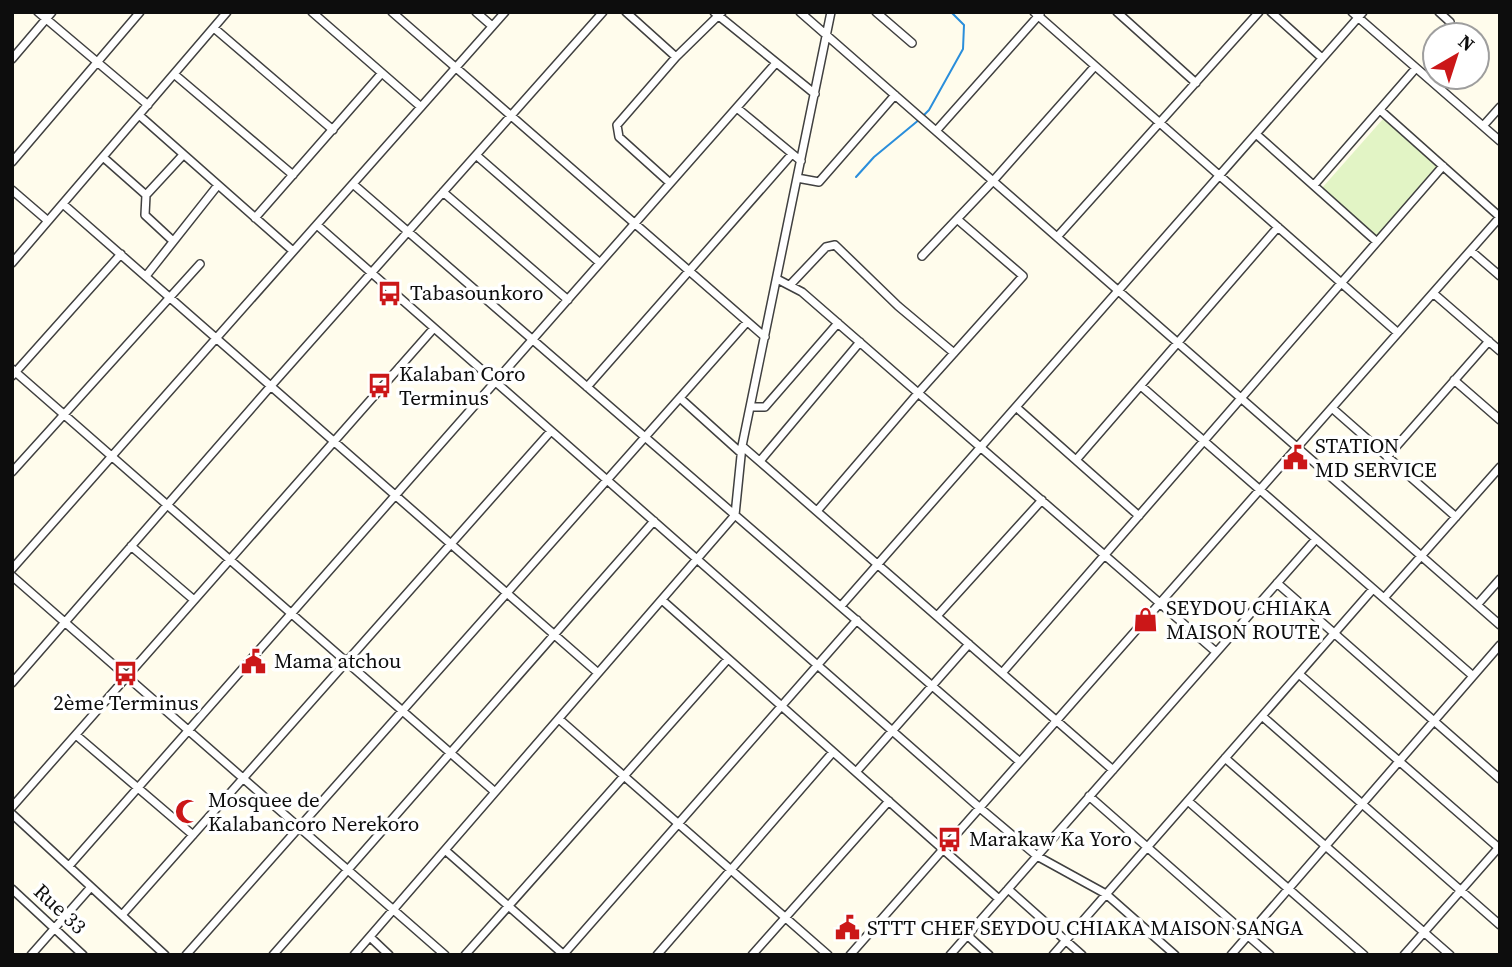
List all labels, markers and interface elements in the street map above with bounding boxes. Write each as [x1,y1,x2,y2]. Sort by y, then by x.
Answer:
north arrow [1421,21,1491,91]
text: N [1453,28,1480,57]
place label: Tabasounkoro [410,278,544,307]
bus stop icon: Tabasounkoro [376,279,404,307]
place label: Kalaban Coro Terminus [399,359,526,412]
bus stop icon: Kalaban Coro Terminus [365,372,393,400]
place label: STATION MD SERVICE [1315,431,1437,484]
public building icon: STATION MD SERVICE [1281,444,1309,472]
place label: SEYDOU CHIAKA MAISON ROUTE [1166,593,1331,646]
shop icon: SEYDOU CHIAKA MAISON ROUTE [1132,606,1160,634]
place label: Mama atchou [274,646,401,675]
public building icon: Mama atchou [240,647,268,675]
bus stop icon: 2ème Terminus [112,660,140,688]
place label: 2ème Terminus [53,688,199,717]
place label: Mosquee de Kalabancoro Nerekoro [208,785,419,838]
mosque icon: Mosquee de Kalabancoro Nerekoro [174,798,202,826]
place label: Marakaw Ka Yoro [969,824,1132,853]
bus stop icon: Marakaw Ka Yoro [935,825,963,853]
street label: Rue 33 [28,877,93,940]
place label: STTT CHEF SEYDOU CHIAKA MAISON SANGA [867,913,1303,942]
public building icon: STTT CHEF SEYDOU CHIAKA MAISON SANGA [833,914,861,942]

